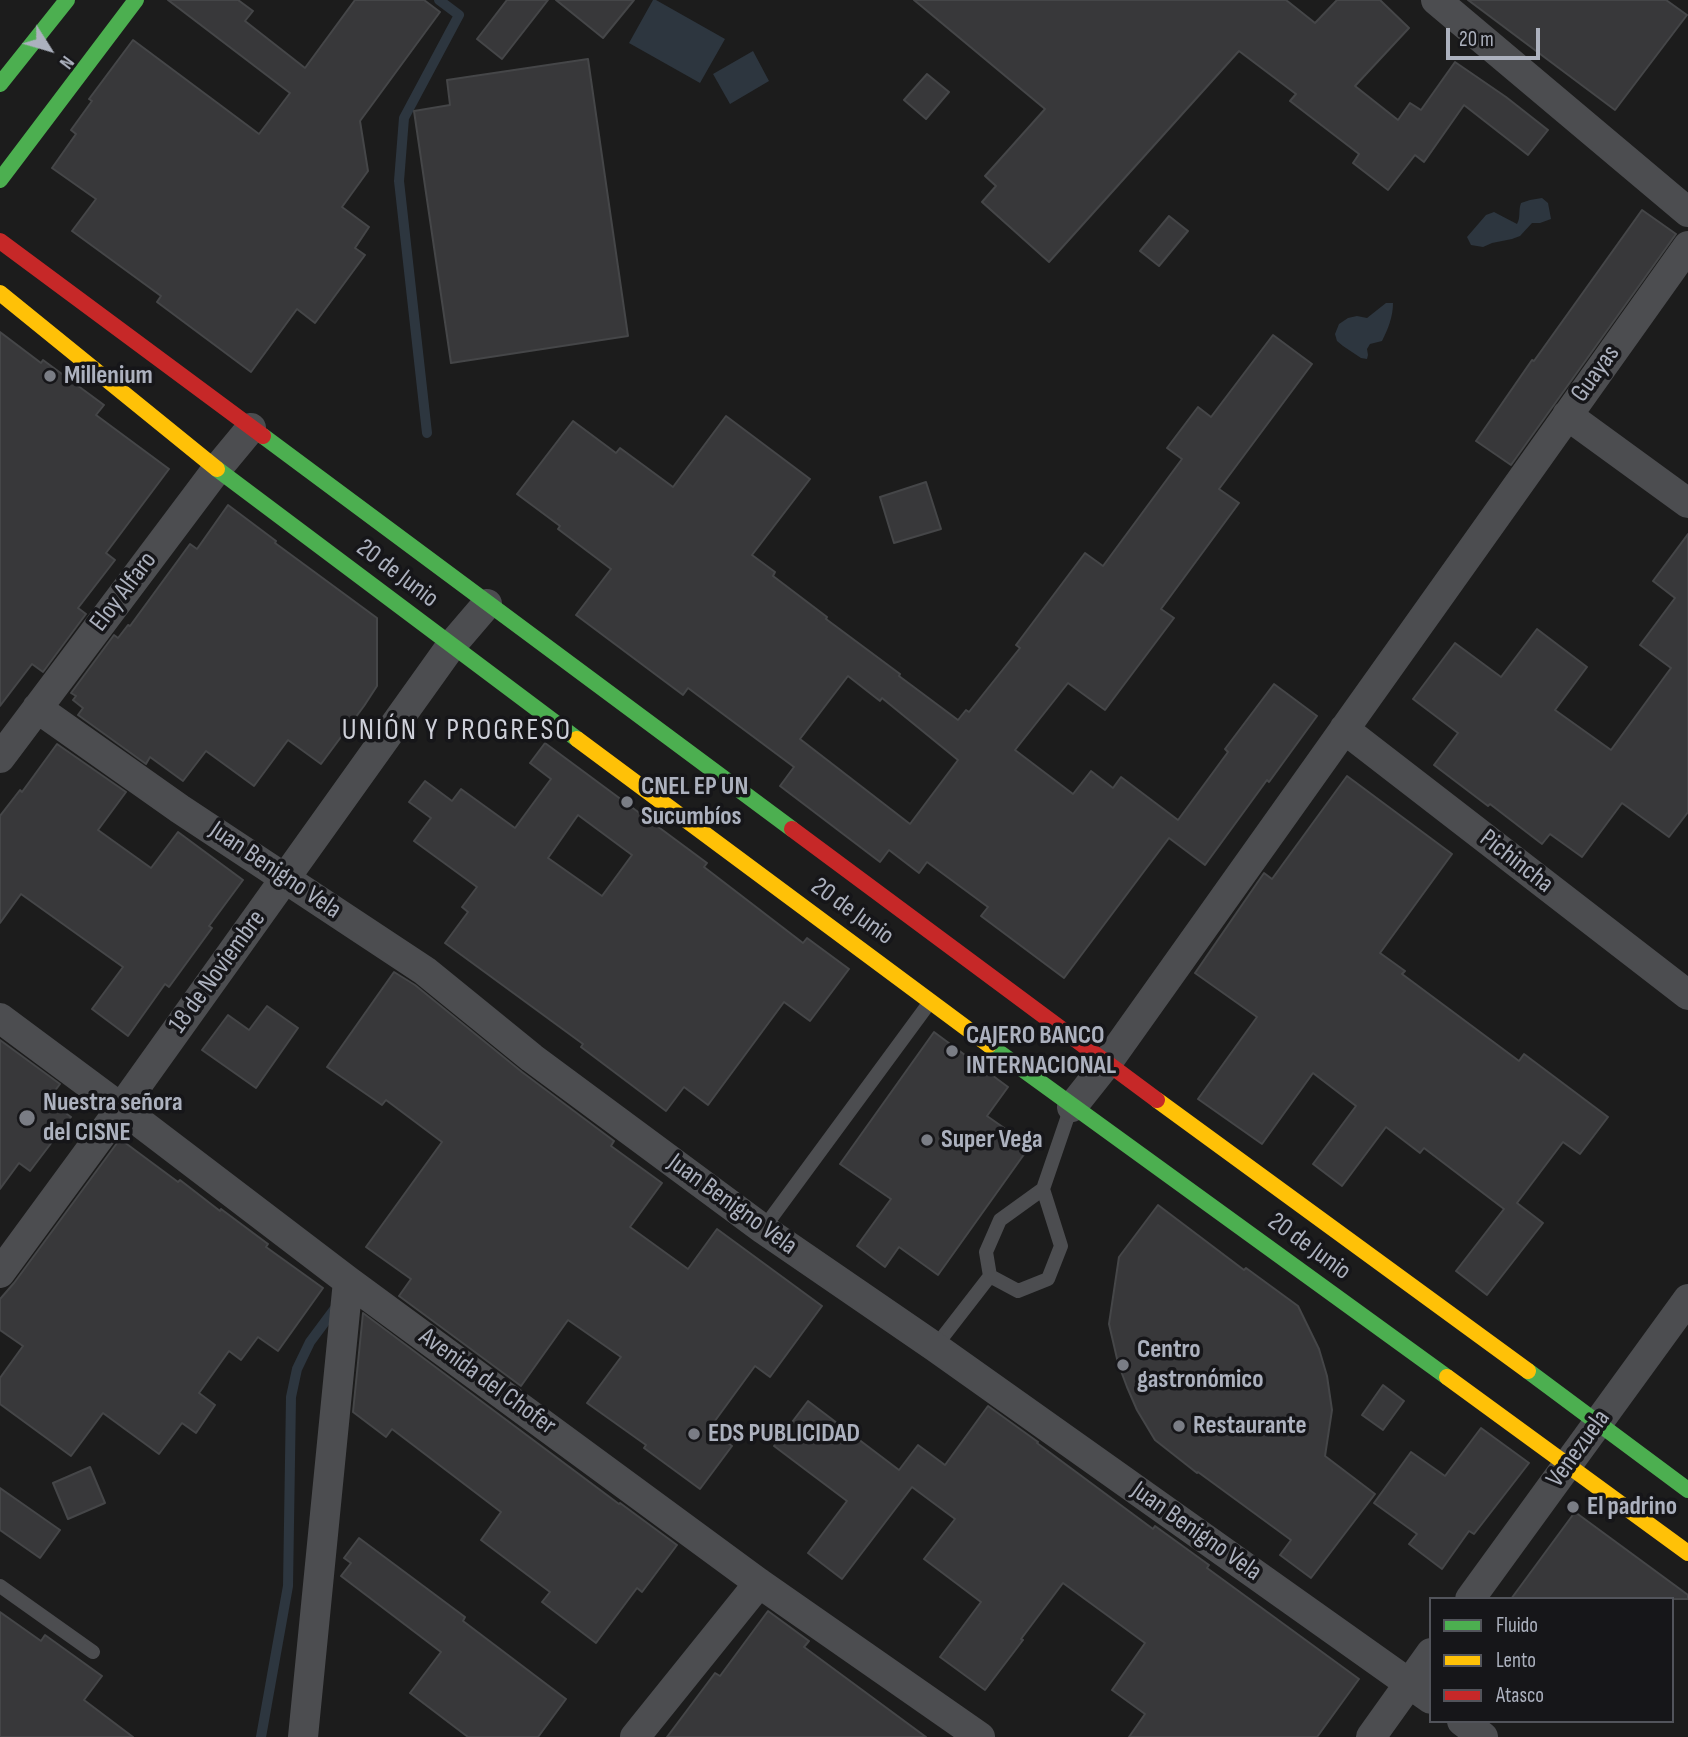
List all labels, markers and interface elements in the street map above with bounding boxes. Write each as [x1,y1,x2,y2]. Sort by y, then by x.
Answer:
north arrow [14,14,84,84]
scale bar [1450,14,1544,58]
text: 20 m [1459,27,1494,52]
text: N [54,51,78,73]
street label: Guayas [1565,339,1627,409]
place label: Millenium [64,360,153,392]
marker: Millenium [42,368,58,384]
street label: 20 de Junio [350,533,444,615]
street label: Eloy Alfaro [84,546,164,638]
district label: UNIÓN Y PROGRESO [344,713,570,749]
place label: CNEL EP UN Sucumbíos [641,771,748,832]
marker: CNEL EP UN Sucumbíos [619,794,635,810]
street label: Juan Benigno Vela [203,816,347,926]
street label: Pichincha [1473,824,1559,900]
street label: 20 de Junio [804,872,900,952]
street label: 18 de Noviembre [163,904,273,1040]
place label: CAJERO BANCO INTERNACIONAL [966,1020,1116,1082]
marker: CAJERO BANCO INTERNACIONAL [944,1043,960,1059]
place label: Nuestra señora del CISNE [43,1087,183,1148]
marker: Nuestra señora del CISNE [17,1108,37,1128]
place label: Super Vega [941,1124,1043,1156]
marker: Super Vega [919,1132,935,1148]
street label: Juan Benigno Vela [661,1148,803,1262]
street label: 20 de Junio [1261,1207,1357,1287]
street label: Avenida del Chofer [412,1322,562,1442]
place label: Centro gastronómico [1137,1334,1264,1396]
marker: Centro gastronómico [1115,1357,1131,1373]
street label: Venezuela [1540,1404,1618,1494]
place label: Restaurante [1193,1410,1307,1442]
place label: EDS PUBLICIDAD [708,1418,860,1450]
marker: Restaurante [1171,1418,1187,1434]
marker: EDS PUBLICIDAD [686,1426,702,1442]
street label: Juan Benigno Vela [1125,1476,1267,1588]
place label: El padrino [1587,1491,1677,1523]
marker: El padrino [1565,1499,1581,1515]
legend [1429,1597,1674,1723]
text: Fluido [1496,1613,1538,1638]
text: Lento [1496,1648,1536,1673]
text: Atasco [1496,1683,1544,1708]

